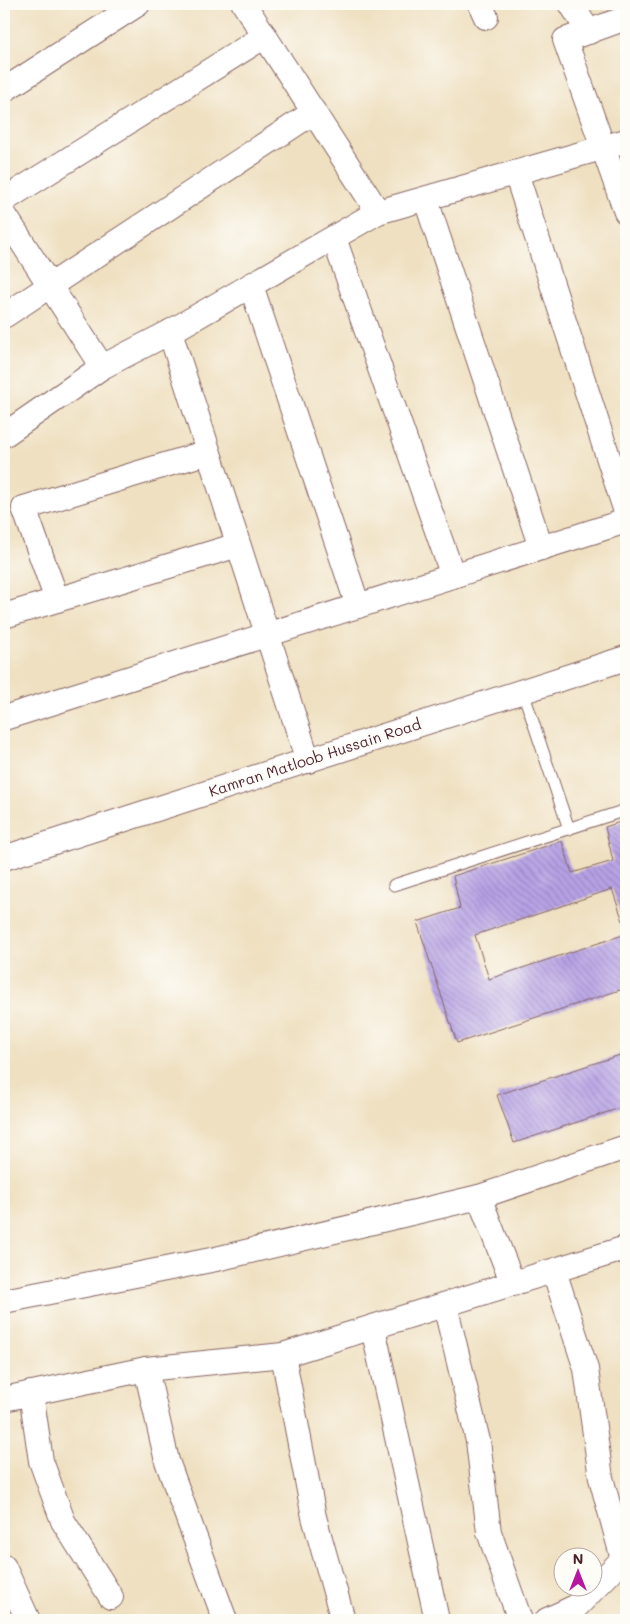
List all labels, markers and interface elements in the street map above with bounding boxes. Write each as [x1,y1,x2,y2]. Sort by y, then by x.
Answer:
street label: Kamran Matloob Hussain Road [206,713,423,801]
north arrow [552,1546,602,1596]
text: N [573,1549,583,1568]

